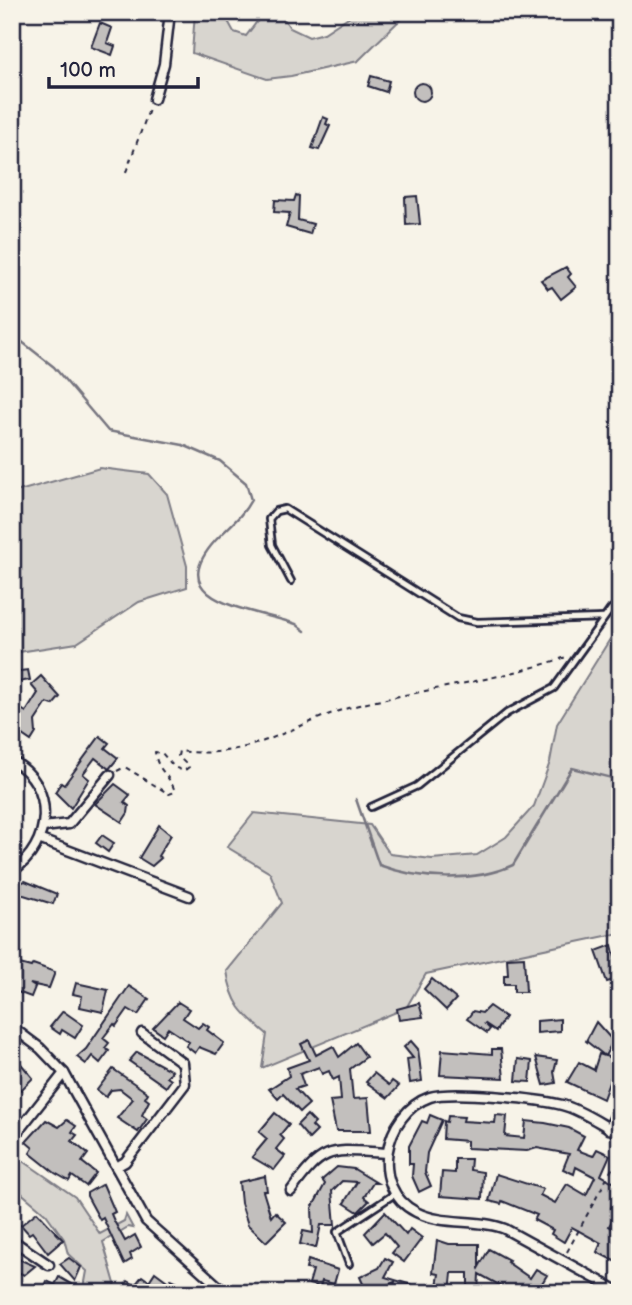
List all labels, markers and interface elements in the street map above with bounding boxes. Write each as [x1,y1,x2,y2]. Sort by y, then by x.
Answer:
scale bar [49,46,198,90]
text: 100 m [60,58,116,83]

